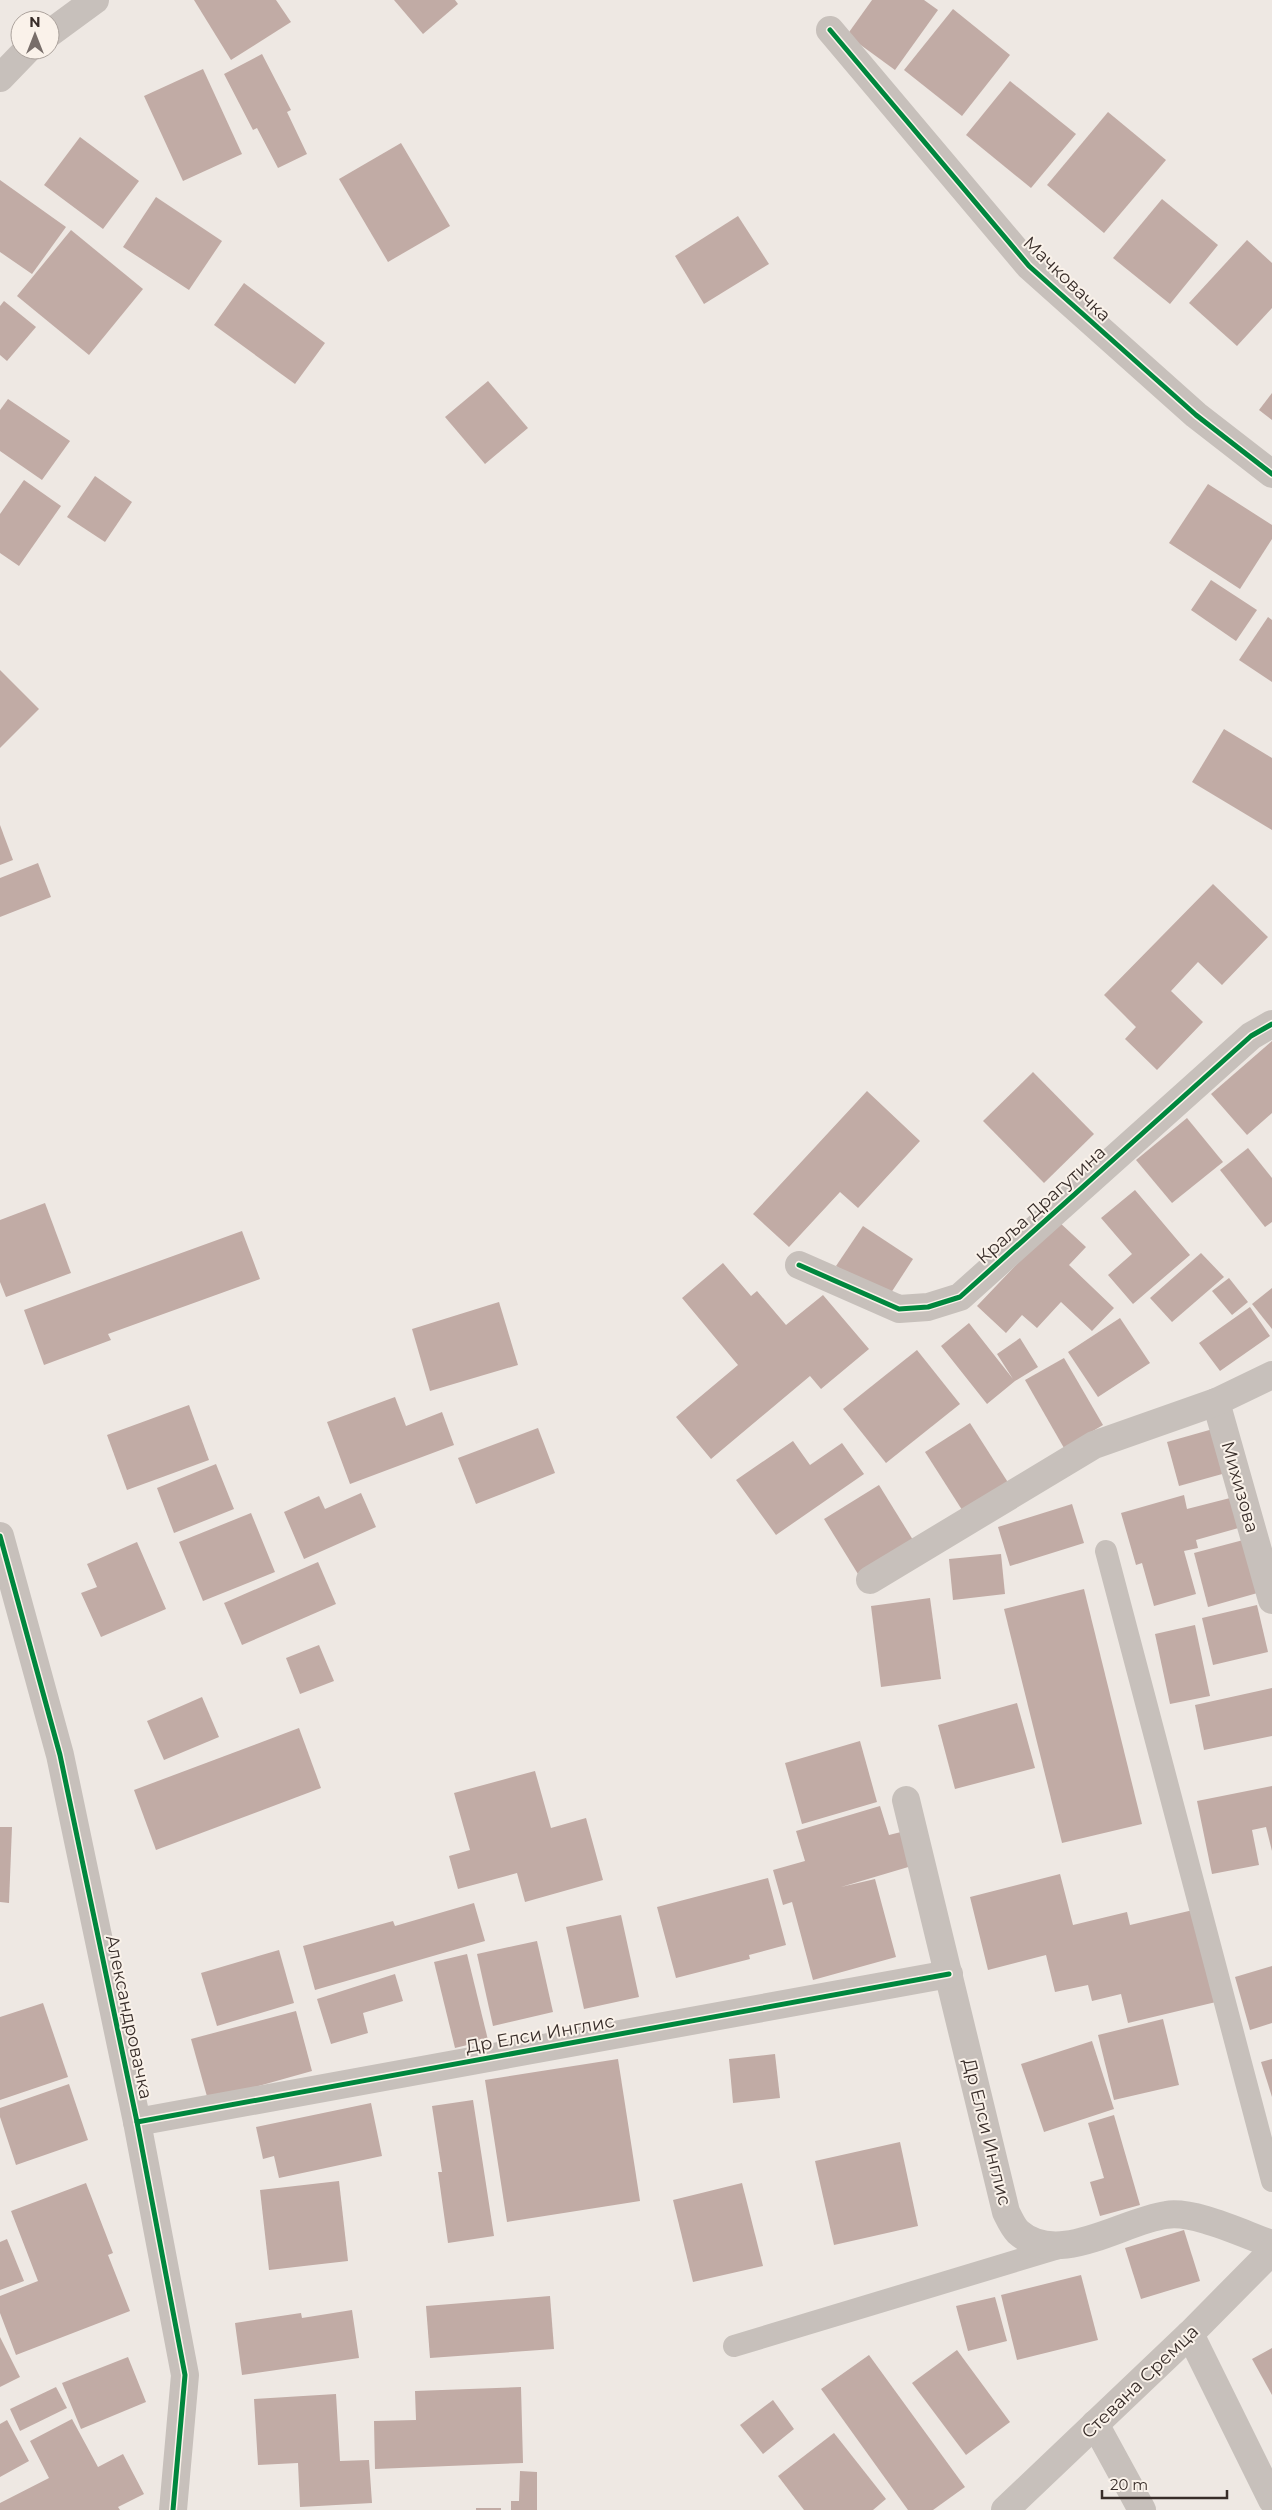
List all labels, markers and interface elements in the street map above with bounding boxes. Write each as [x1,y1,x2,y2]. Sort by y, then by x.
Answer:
north arrow [10,10,60,60]
text: N [29,13,41,31]
street label: Мачковачка [1019,232,1115,326]
street label: Краља Драгутина [972,1141,1110,1269]
street label: Михизова [1216,1439,1264,1535]
street label: Александровачка [101,1933,157,2101]
street label: Др Елси Инглис [464,2010,616,2058]
street label: Др Елси Инглис [958,2056,1016,2208]
street label: Стевана Сремца [1077,2321,1203,2443]
scale bar [1102,2468,1227,2500]
text: 20 m [1110,2475,1148,2494]

